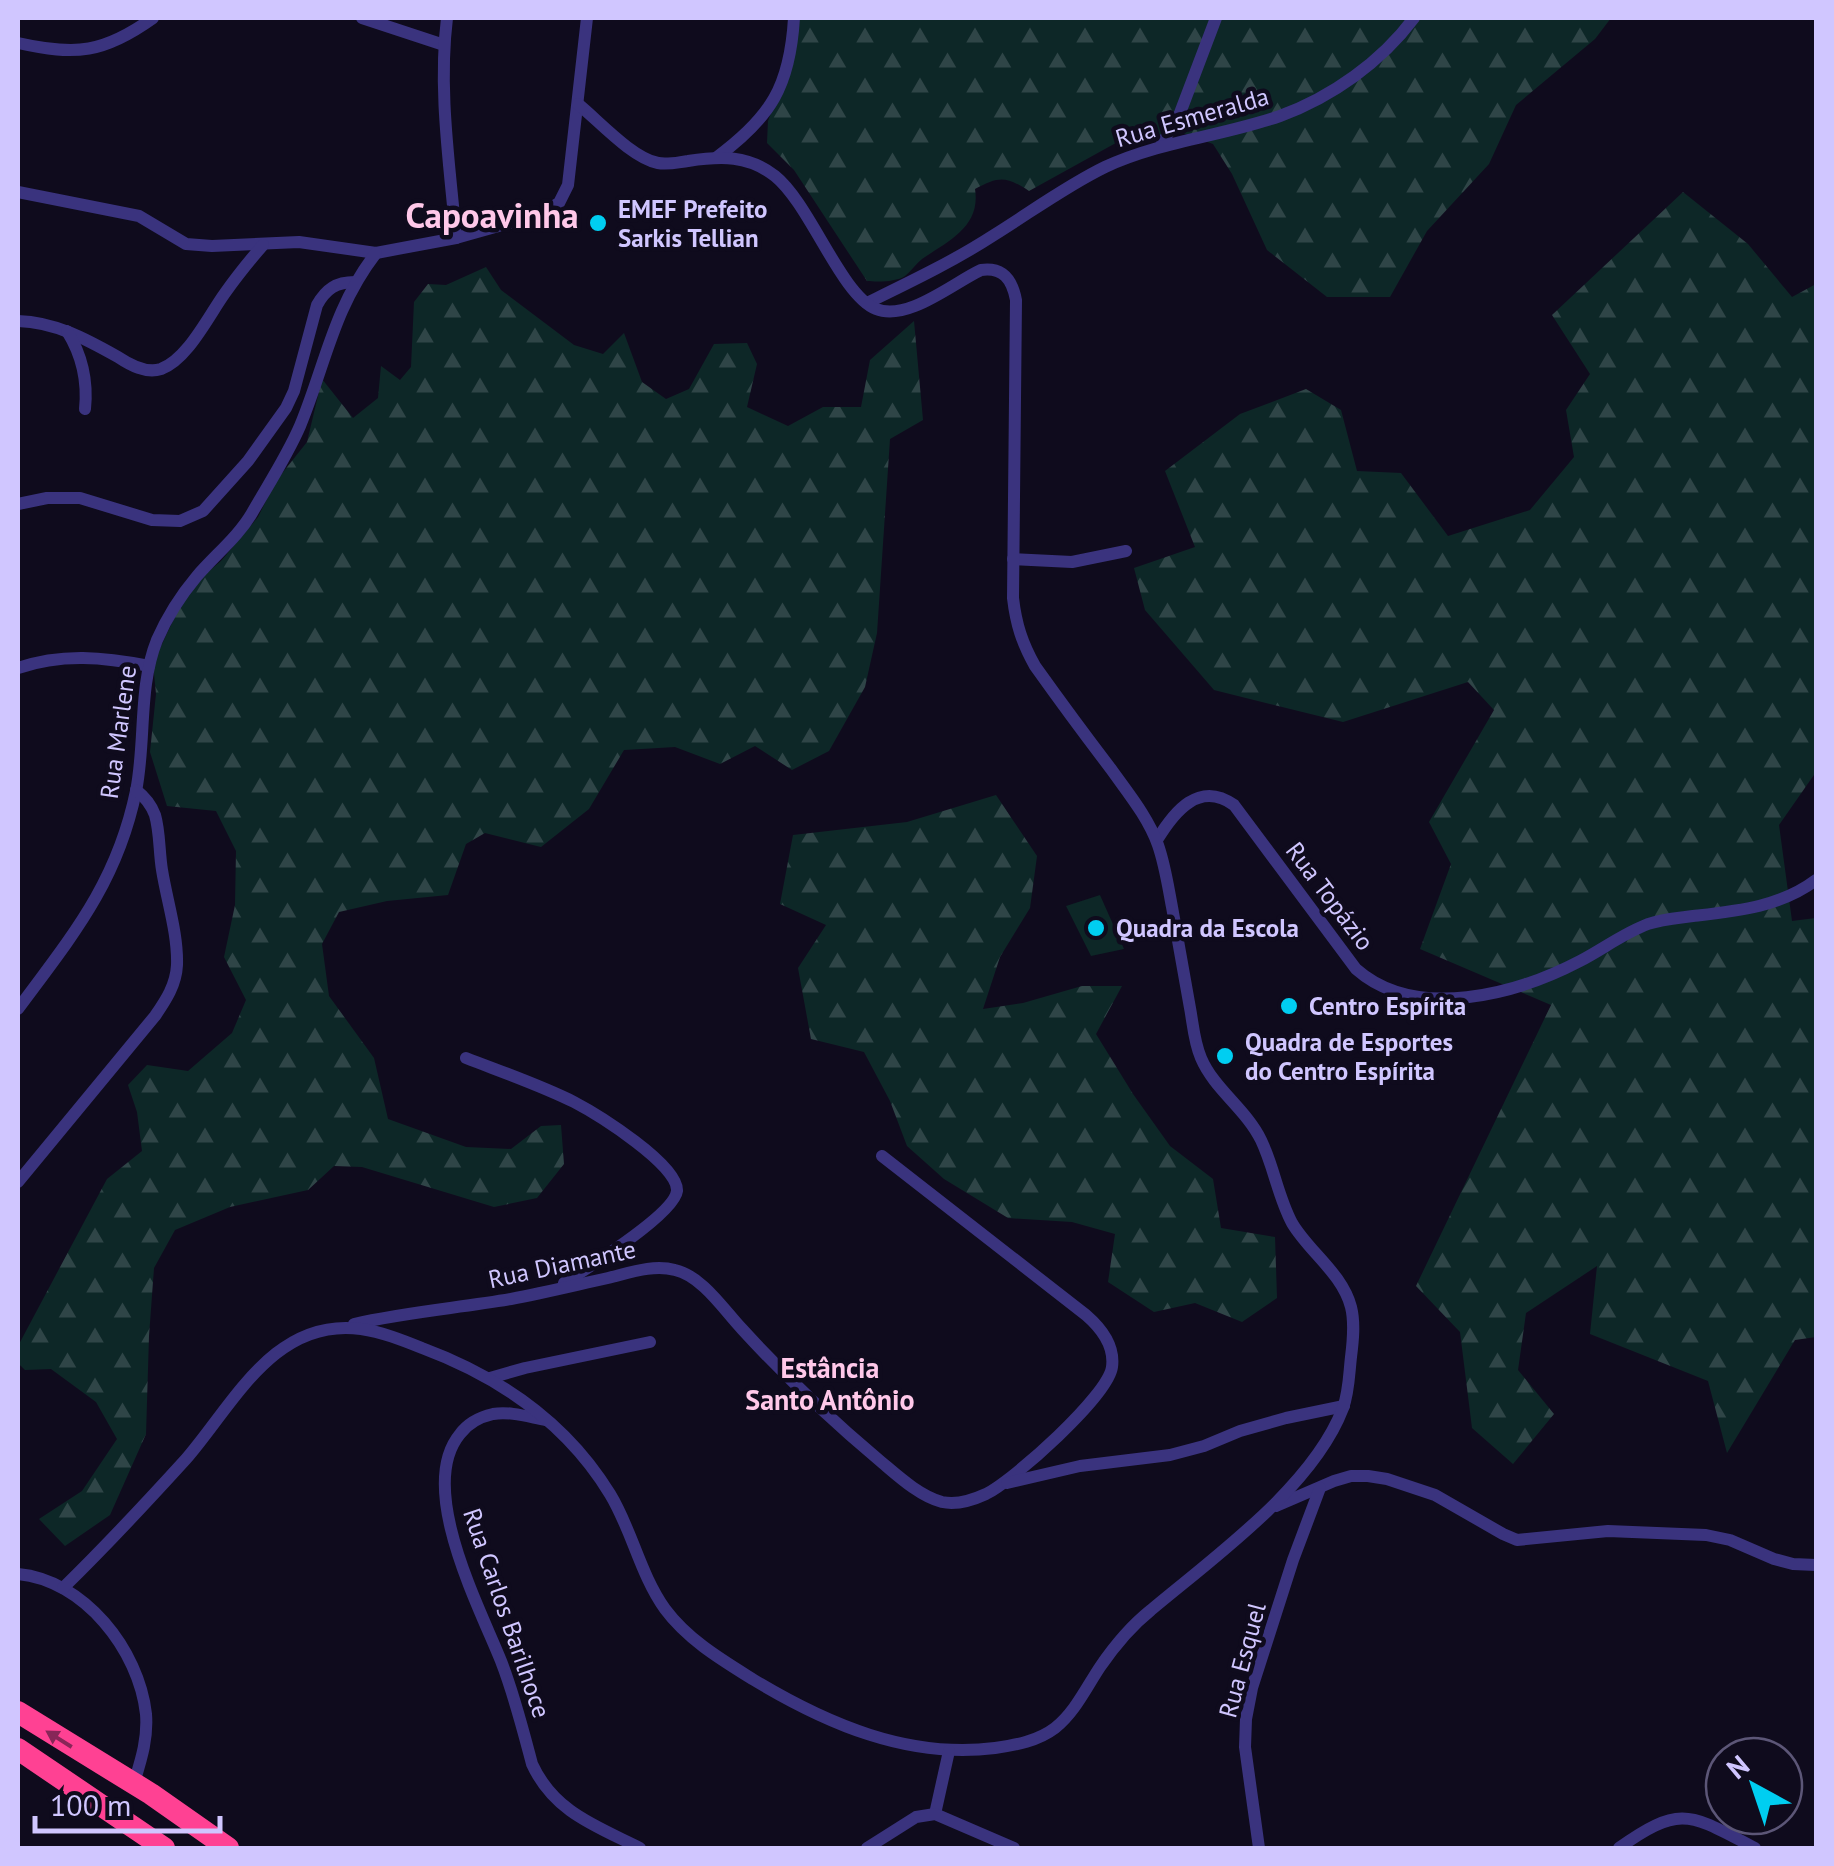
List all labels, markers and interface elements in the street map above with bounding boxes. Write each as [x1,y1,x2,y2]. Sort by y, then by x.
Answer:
street label: Rua Esmeralda [1112,80,1272,154]
district label: Capoavinha [405,192,579,238]
place label: EMEF Prefeito Sarkis Tellian [618,193,768,254]
marker: EMEF Prefeito Sarkis Tellian [587,212,609,234]
street label: Rua Marlene [93,663,143,801]
street label: Rua Topázio [1279,835,1381,957]
place label: Quadra da Escola [1116,912,1299,944]
marker: Quadra da Escola [1085,917,1107,939]
place label: Centro Espírita [1309,990,1466,1022]
marker: Centro Espírita [1278,995,1300,1017]
place label: Quadra de Esportes do Centro Espírita [1245,1026,1453,1087]
marker: Quadra de Esportes do Centro Espírita [1214,1045,1236,1067]
street label: Rua Diamante [485,1233,639,1295]
district label: Estância Santo Antônio [745,1349,915,1418]
street label: Rua Carlos Barilhoce [456,1504,558,1722]
street label: Rua Esquel [1211,1598,1273,1721]
one-way arrow [45,1730,73,1748]
north arrow [1704,1736,1804,1836]
text: N [1719,1746,1757,1787]
scale bar [35,1771,220,1833]
text: 100 m [50,1785,131,1824]

